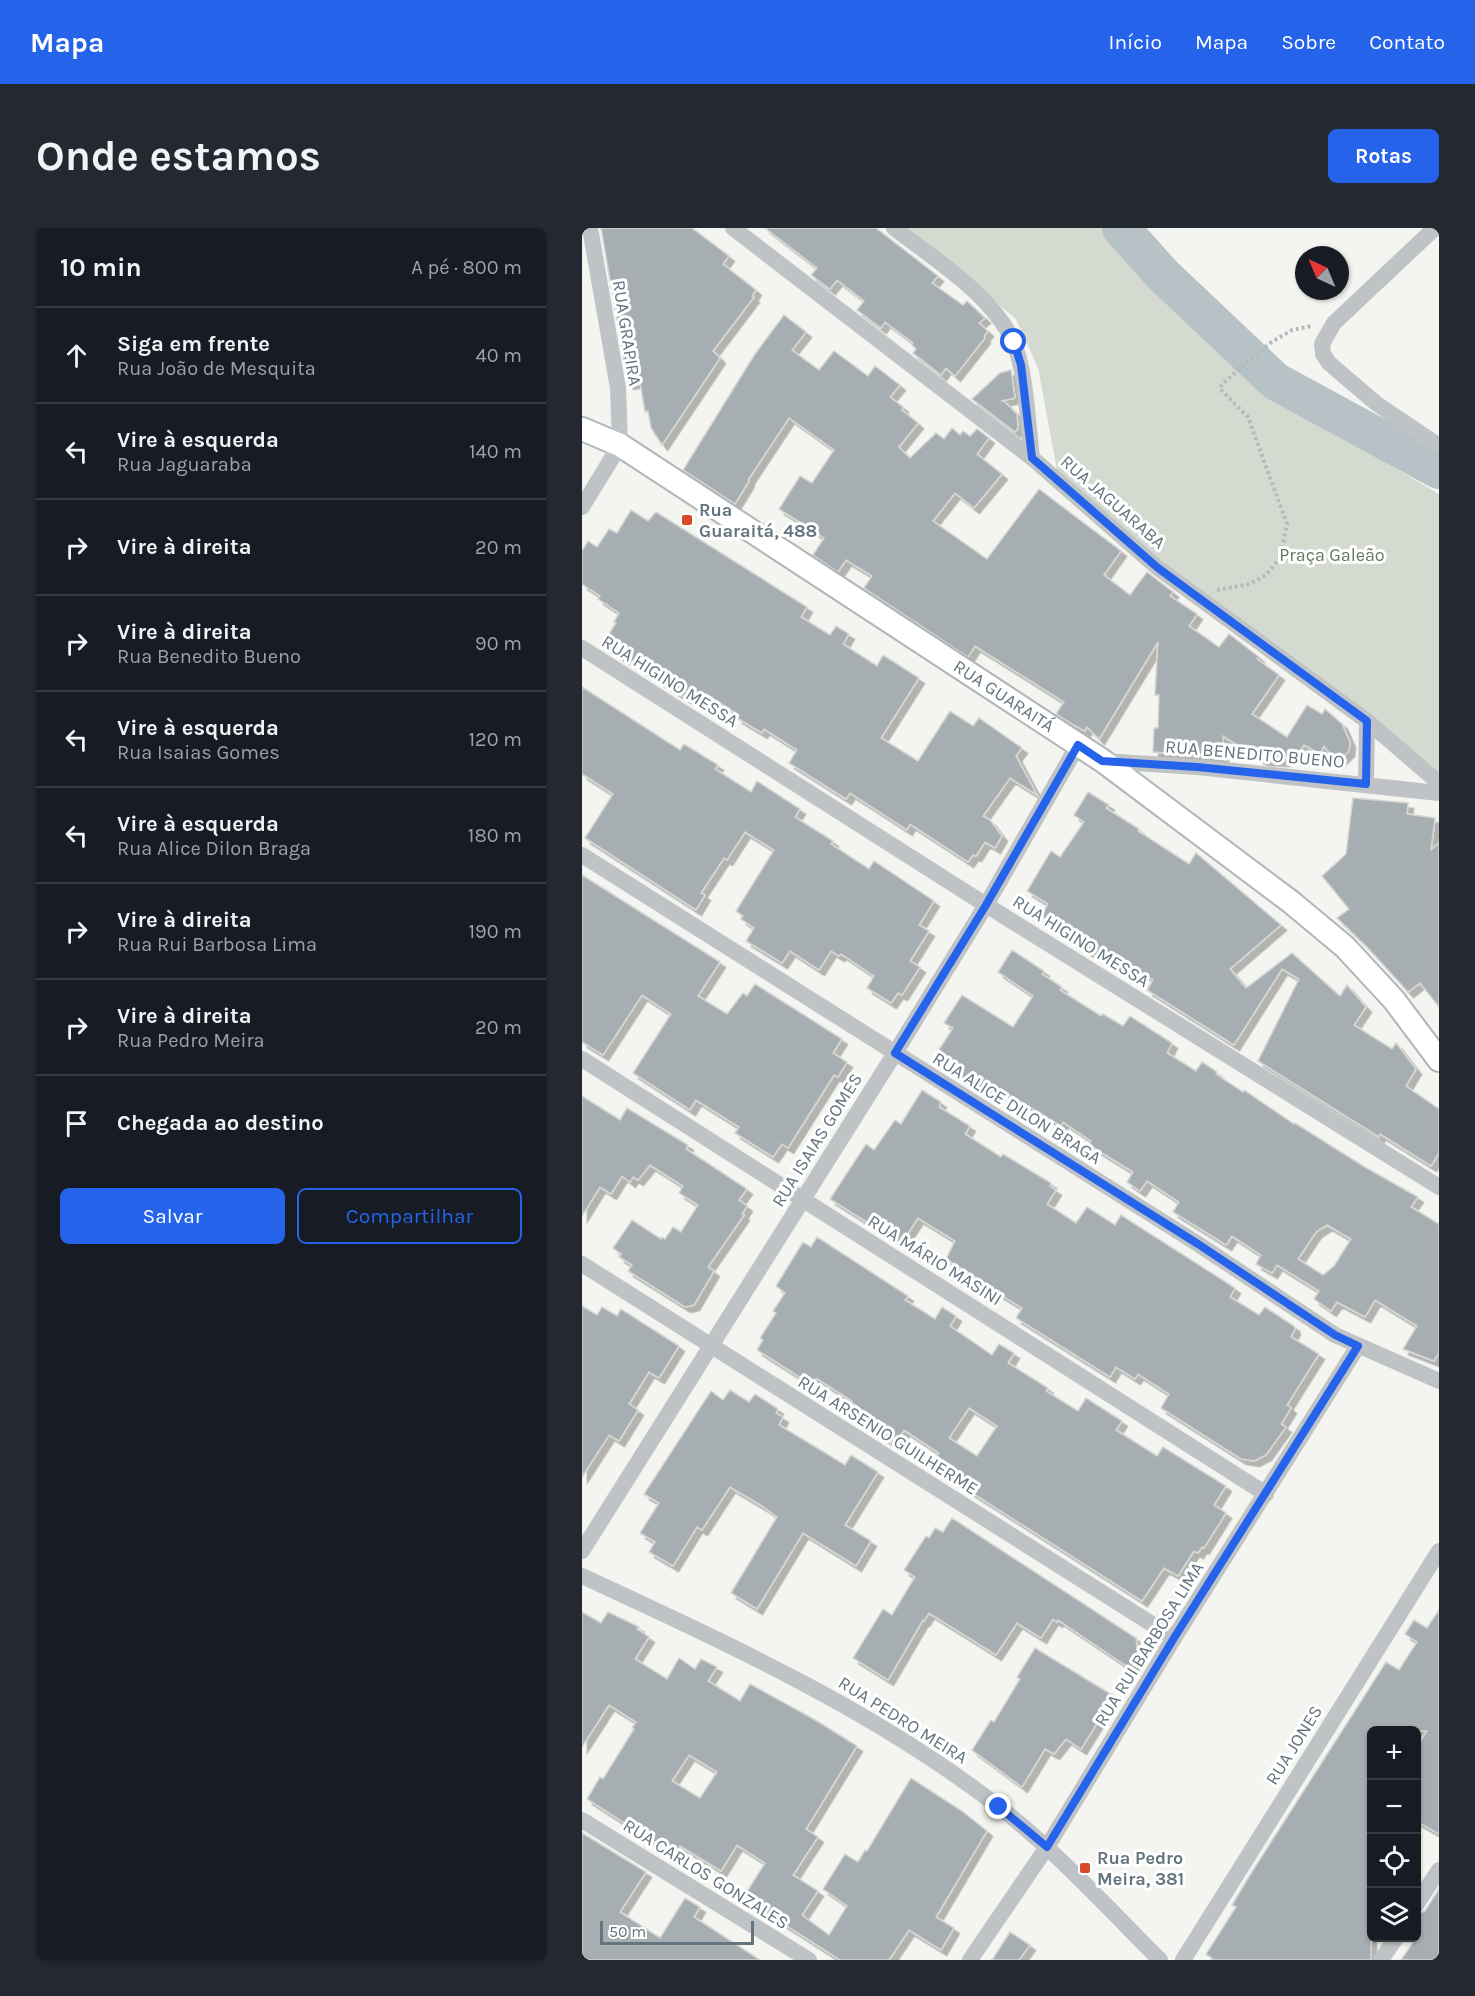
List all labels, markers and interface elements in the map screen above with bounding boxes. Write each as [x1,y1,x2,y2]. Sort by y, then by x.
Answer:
text: Mapa [30,26,104,59]
text: Início [1109,30,1162,54]
text: Mapa [1195,30,1248,54]
text: Sobre [1281,30,1336,54]
text: Contato [1369,30,1445,54]
button: Rotas [1328,129,1439,183]
text: Onde estamos [36,131,321,181]
north arrow [1295,246,1349,300]
text: 10 min [60,252,142,283]
text: A pé · 800 m [411,256,522,279]
street label: RUA GRAPIRA [608,279,646,387]
route start [1000,328,1026,354]
text: Siga em frente [117,331,270,357]
icon: ahead [60,339,93,372]
text: 40 m [476,344,522,367]
text: Rua João de Mesquita [117,357,316,380]
text: Vire à esquerda [117,427,279,453]
icon: left [60,435,93,468]
text: 140 m [469,440,522,463]
street label: RUA JAGUARABA [1056,451,1170,553]
text: Rua Jaguaraba [117,453,252,476]
place label: Rua Guaraitá, 488 [699,499,817,542]
marker: Rua Guaraitá, 488 [680,513,694,527]
icon: right [60,531,93,564]
text: Vire à direita [117,534,252,560]
text: 20 m [475,536,522,559]
park label: Praça Galeão [1279,544,1385,566]
text: Vire à direita [117,619,252,645]
icon: right [60,627,93,660]
street label: RUA HIGINO MESSA [598,630,742,732]
text: 90 m [475,632,522,655]
text: Rua Benedito Bueno [117,645,301,668]
street label: RUA GUARAITÁ [949,655,1059,737]
text: Vire à esquerda [117,715,279,741]
icon: left [60,723,93,756]
text: 120 m [468,728,522,751]
street label: RUA BENEDITO BUENO [1164,735,1346,773]
text: Rua Isaias Gomes [117,741,280,764]
text: Vire à esquerda [117,811,279,837]
icon: left [60,819,93,852]
text: 180 m [468,824,522,847]
text: Rua Alice Dilon Braga [117,837,311,860]
street label: RUA HIGINO MESSA [1009,890,1153,992]
text: Vire à direita [117,907,252,933]
icon: right [60,915,93,948]
text: 190 m [468,920,522,943]
text: Rua Rui Barbosa Lima [117,933,317,956]
text: Vire à direita [117,1003,252,1029]
icon: right [60,1011,93,1044]
text: 20 m [475,1016,522,1039]
text: Rua Pedro Meira [117,1029,265,1052]
street label: RUA ALICE DILON BRAGA [929,1047,1105,1169]
street label: RUA ISAIAS GOMES [767,1069,867,1211]
icon: arrive [60,1107,93,1140]
text: Chegada ao destino [117,1110,324,1136]
button: Salvar [60,1188,285,1244]
button: Compartilhar [297,1188,522,1244]
street label: RUA MÁRIO MASINI [864,1209,1007,1310]
street label: RUA ARSENIO GUILHERME [794,1370,982,1500]
street label: RUA RUI BARBOSA LIMA [1089,1558,1209,1730]
street label: RUA PEDRO MEIRA [834,1671,972,1769]
street label: RUA JONES [1261,1701,1327,1789]
map controls [1367,1726,1421,1942]
button: + [1367,1726,1421,1780]
button: − [1367,1780,1421,1834]
route end [985,1793,1011,1819]
street label: RUA CARLOS GONZALES [619,1814,793,1934]
button: locate [1367,1834,1421,1888]
place label: Rua Pedro Meira, 381 [1097,1847,1184,1890]
marker: Rua Pedro Meira, 381 [1078,1861,1092,1875]
button: layers [1367,1888,1421,1942]
scale bar [600,1918,754,1946]
text: 50 m [609,1922,646,1941]

